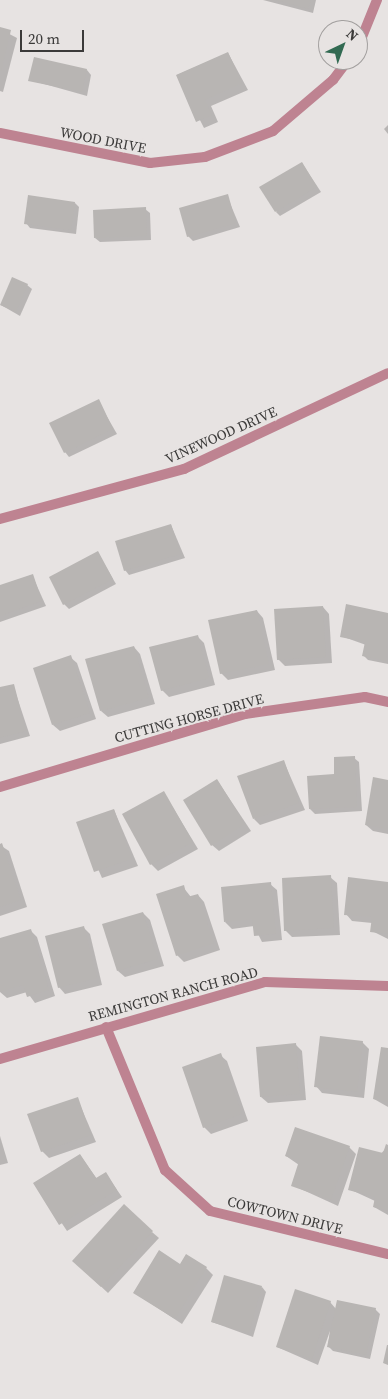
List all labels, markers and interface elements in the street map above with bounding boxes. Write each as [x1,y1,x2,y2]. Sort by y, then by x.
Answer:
scale bar [22,20,86,52]
north arrow [318,20,368,70]
text: N [342,24,363,45]
text: 20 m [28,28,60,49]
street label: WOOD DRIVE [58,123,148,157]
street label: VINEWOOD DRIVE [163,403,279,467]
street label: CUTTING HORSE DRIVE [113,690,265,746]
street label: REMINGTON RANCH ROAD [86,963,260,1025]
street label: COWTOWN DRIVE [226,1193,344,1237]

